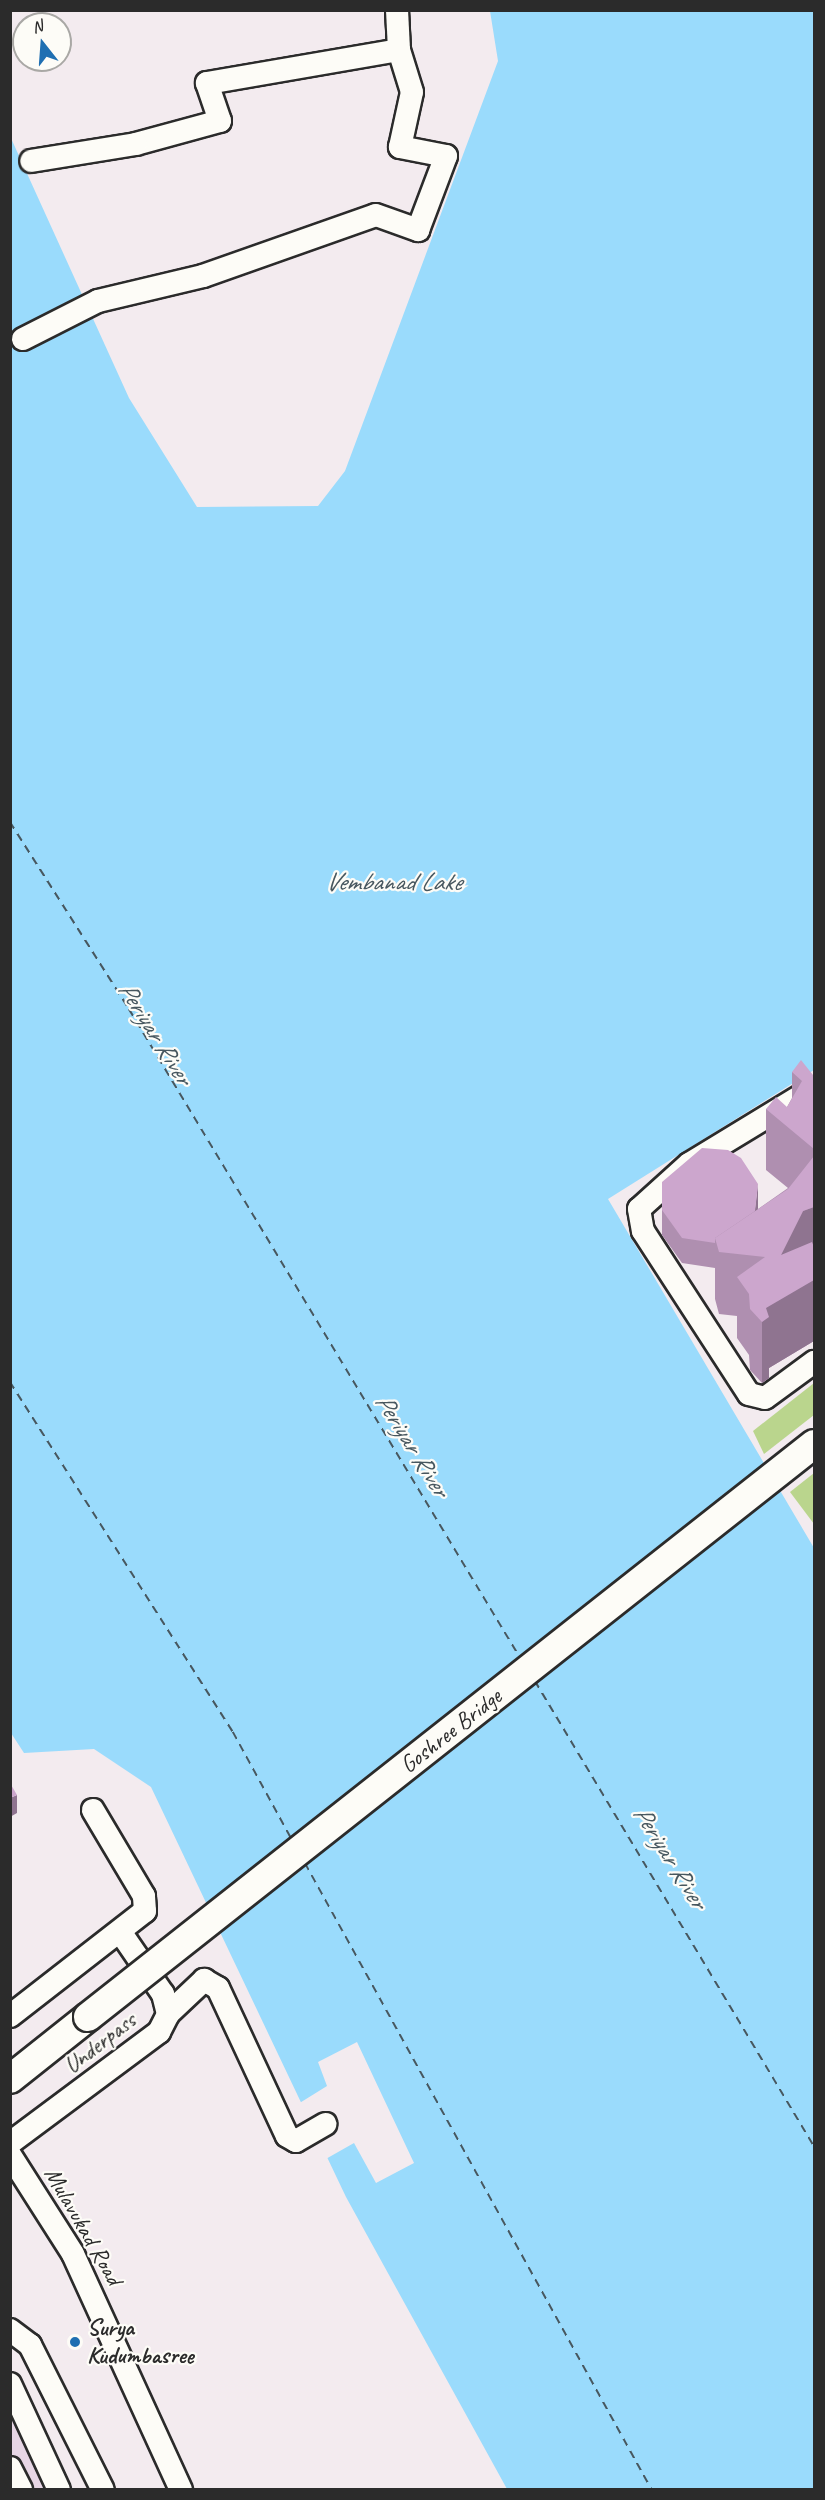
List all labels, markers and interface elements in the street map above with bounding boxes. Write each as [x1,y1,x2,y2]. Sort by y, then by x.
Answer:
north arrow [12,12,72,72]
text: N [30,16,45,38]
water label: Vembanad Lake [325,866,461,898]
water label: Periyar River [111,976,199,1090]
water label: Periyar River [368,1388,456,1502]
street label: Goshree Bridge [395,1682,507,1780]
water label: Periyar River [626,1800,714,1914]
street label: Underpass [58,2006,142,2080]
street label: Mulavukad Road [38,2162,128,2290]
place label: Surya Kudumbasree [87,2314,194,2370]
marker: Surya Kudumbasree [68,2335,82,2349]

